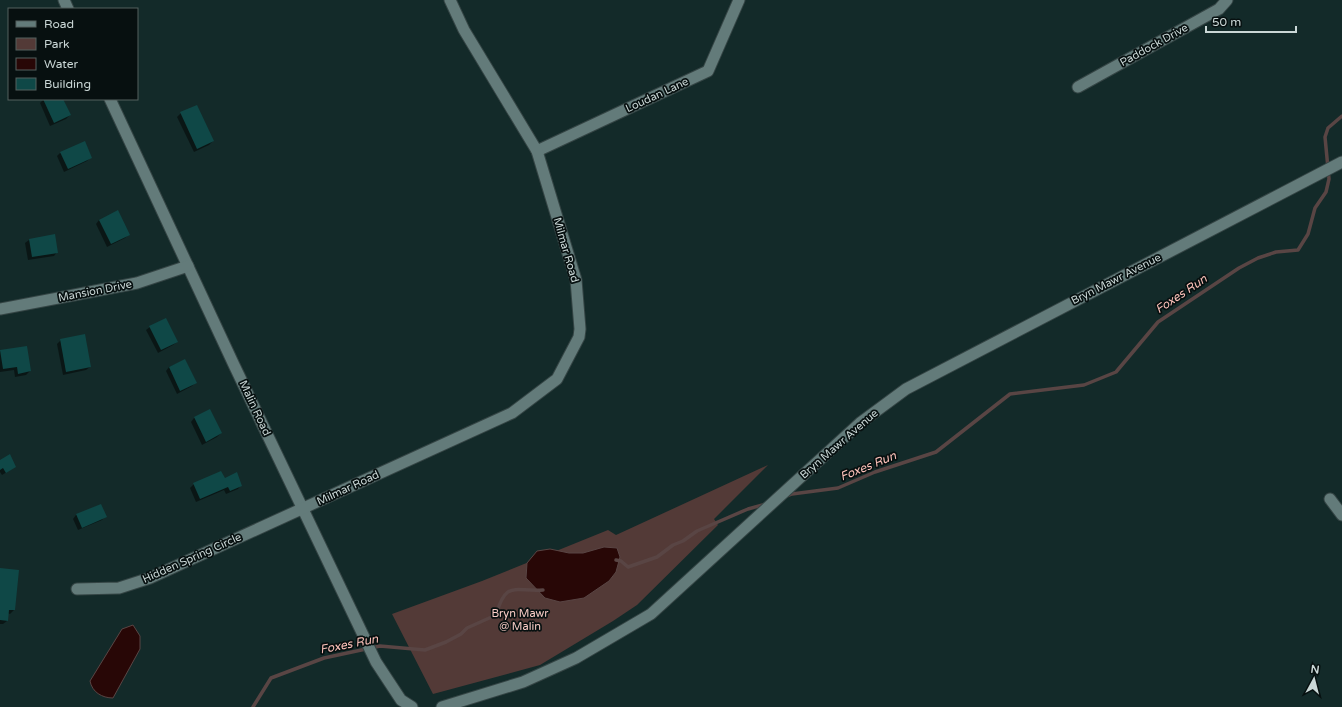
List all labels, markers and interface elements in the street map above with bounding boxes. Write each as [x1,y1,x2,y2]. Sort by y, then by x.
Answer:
legend [8,8,138,100]
scale bar [1206,8,1296,34]
text: 50 m [1212,15,1241,29]
text: Road [44,17,74,31]
street label: Paddock Drive [1118,21,1190,69]
text: Park [44,37,70,51]
text: Water [44,57,79,71]
street label: Loudan Lane [624,75,690,115]
text: Building [44,77,91,91]
street label: Milmar Road [551,216,581,284]
street label: Bryn Mawr Avenue [1069,251,1163,307]
water label: Foxes Run [1153,271,1210,316]
street label: Mansion Drive [57,277,133,305]
street label: Malin Road [237,378,273,438]
street label: Bryn Mawr Avenue [797,407,881,481]
water label: Foxes Run [838,448,899,484]
street label: Milmar Road [315,468,381,508]
street label: Hidden Spring Circle [141,530,243,586]
park label: Bryn Mawr @ Malin [492,607,549,633]
water label: Foxes Run [319,631,380,657]
north arrow [1294,659,1334,699]
text: N [1310,663,1320,677]

